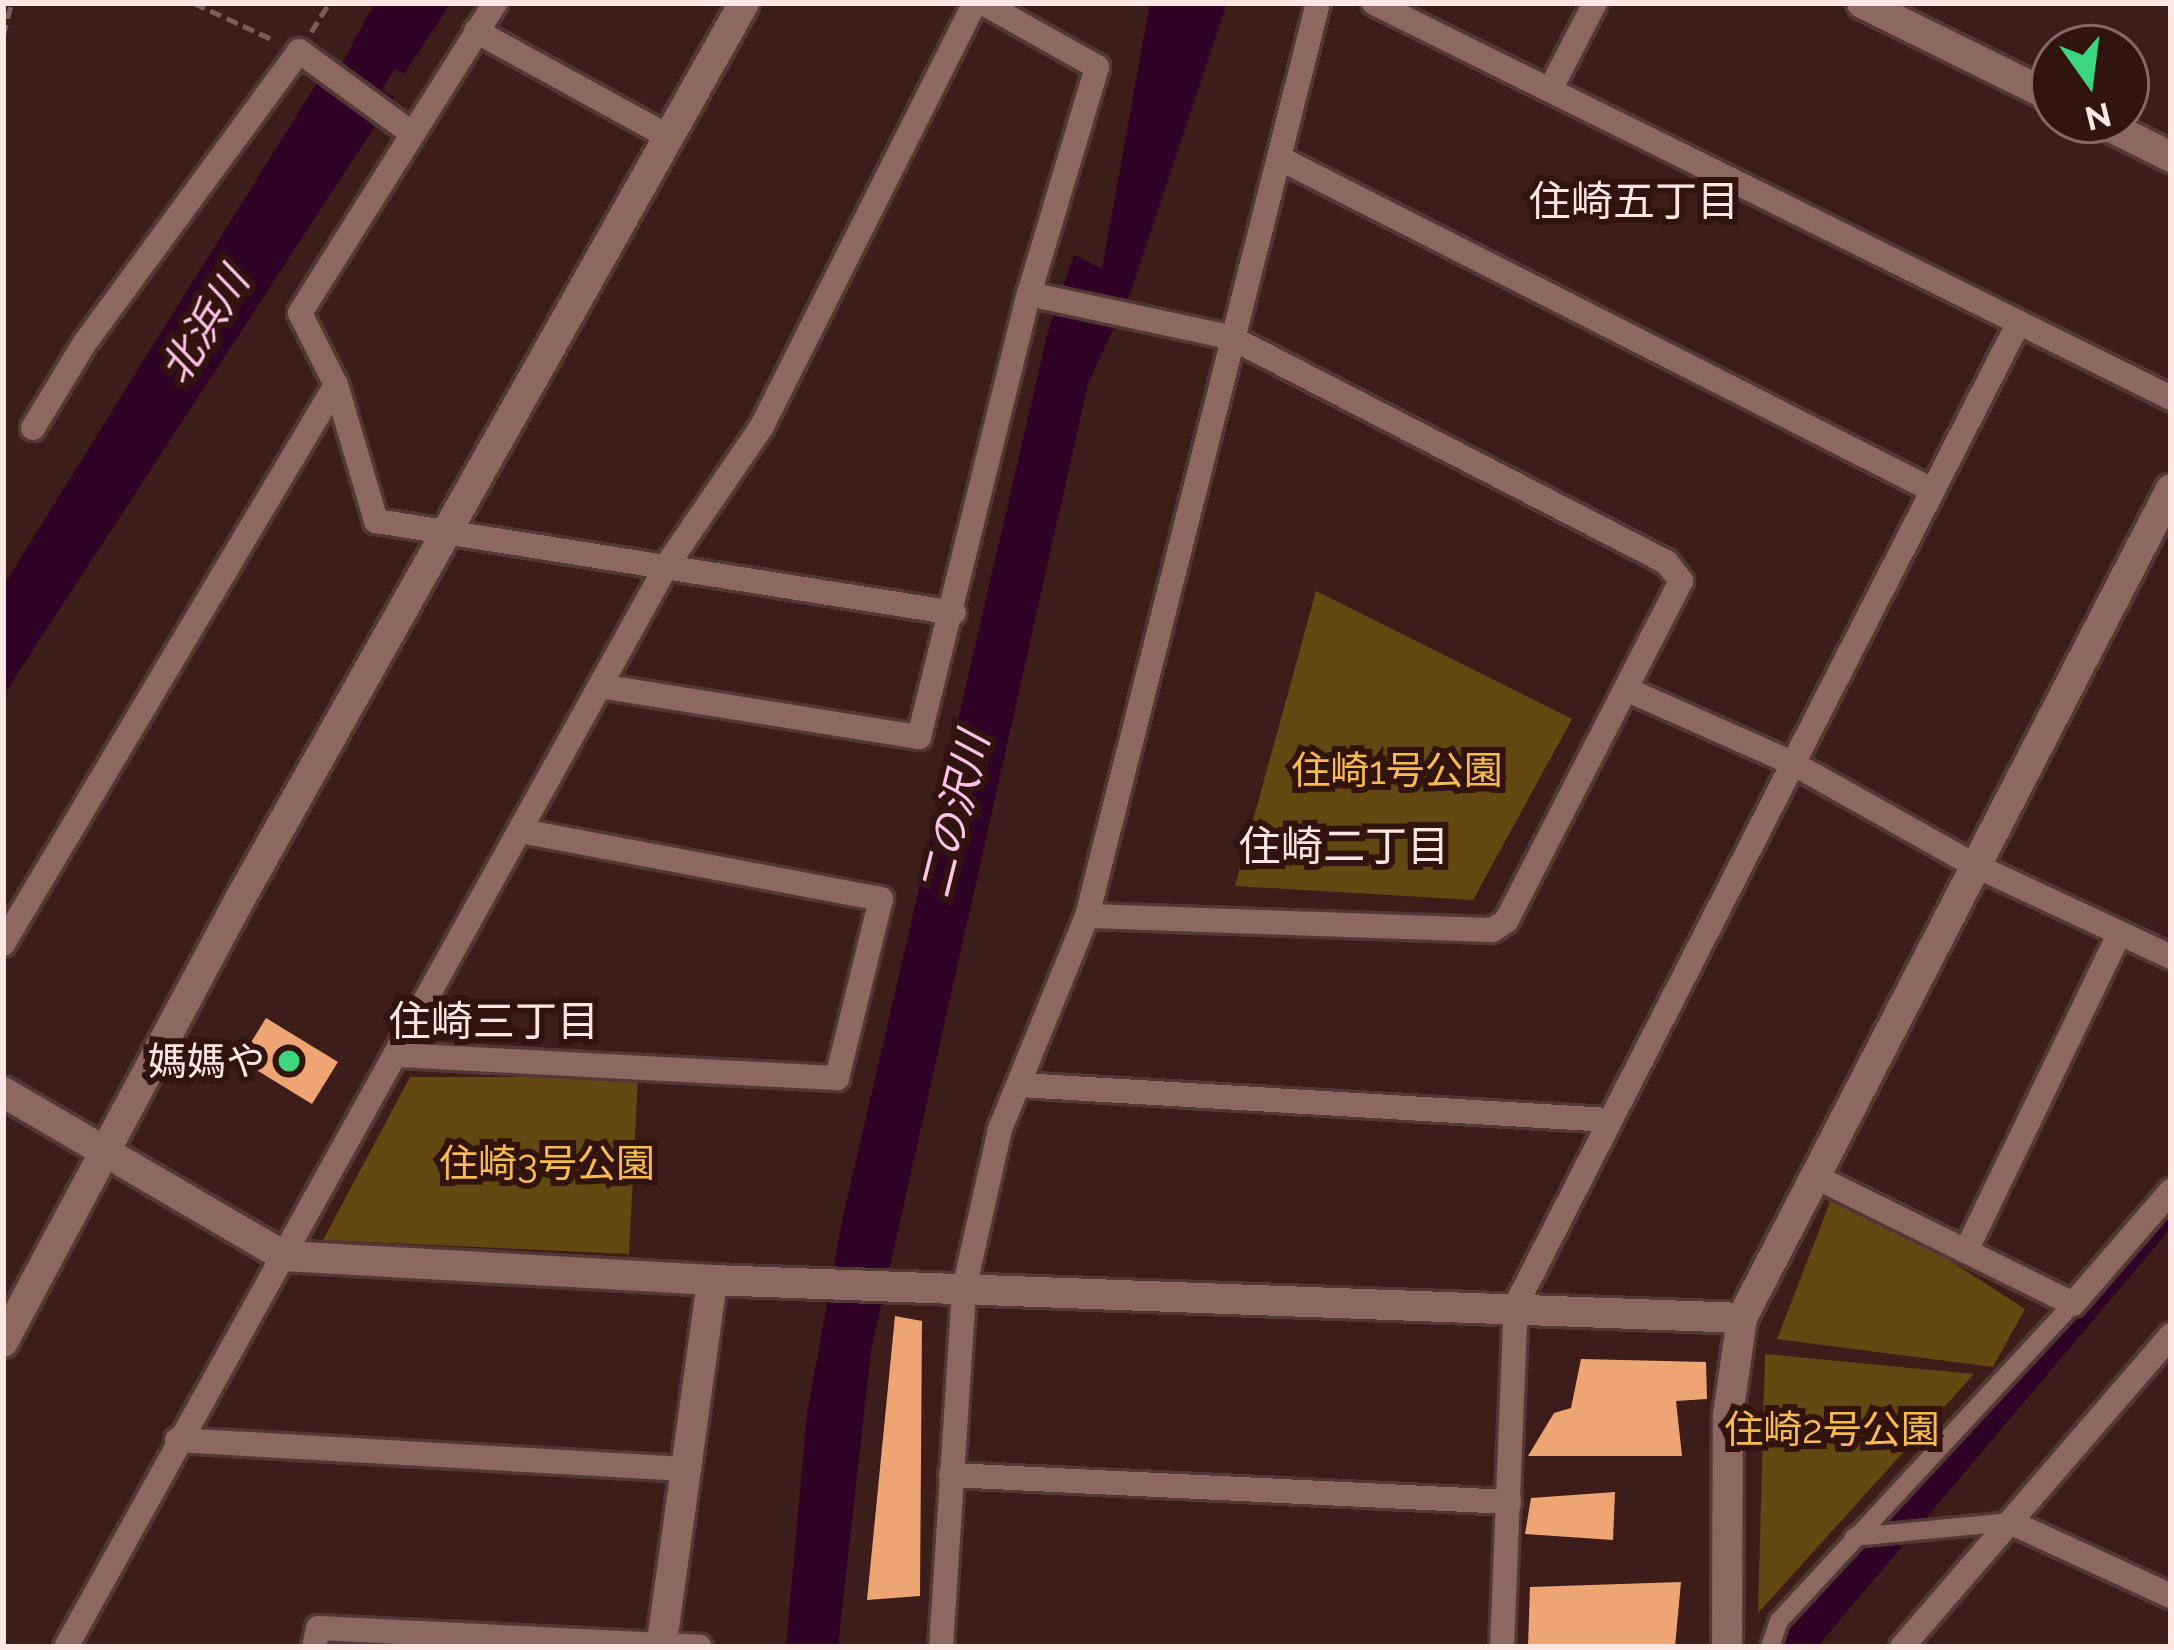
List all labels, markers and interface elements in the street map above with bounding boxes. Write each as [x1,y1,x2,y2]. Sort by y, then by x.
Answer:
north arrow [2030,24,2150,144]
text: N [2081,95,2115,138]
district label: 住崎五丁目 [1529,177,1739,227]
water label: 北浜川 [150,259,260,393]
water label: 二の沢川 [910,727,1000,903]
park label: 住崎1号公園 [1291,747,1503,793]
district label: 住崎二丁目 [1239,822,1449,872]
district label: 住崎三丁目 [389,997,599,1047]
place label: 媽媽や [148,1038,265,1084]
marker: 媽媽や [276,1048,302,1074]
park label: 住崎3号公園 [439,1140,655,1186]
park label: 住崎2号公園 [1724,1406,1940,1452]

